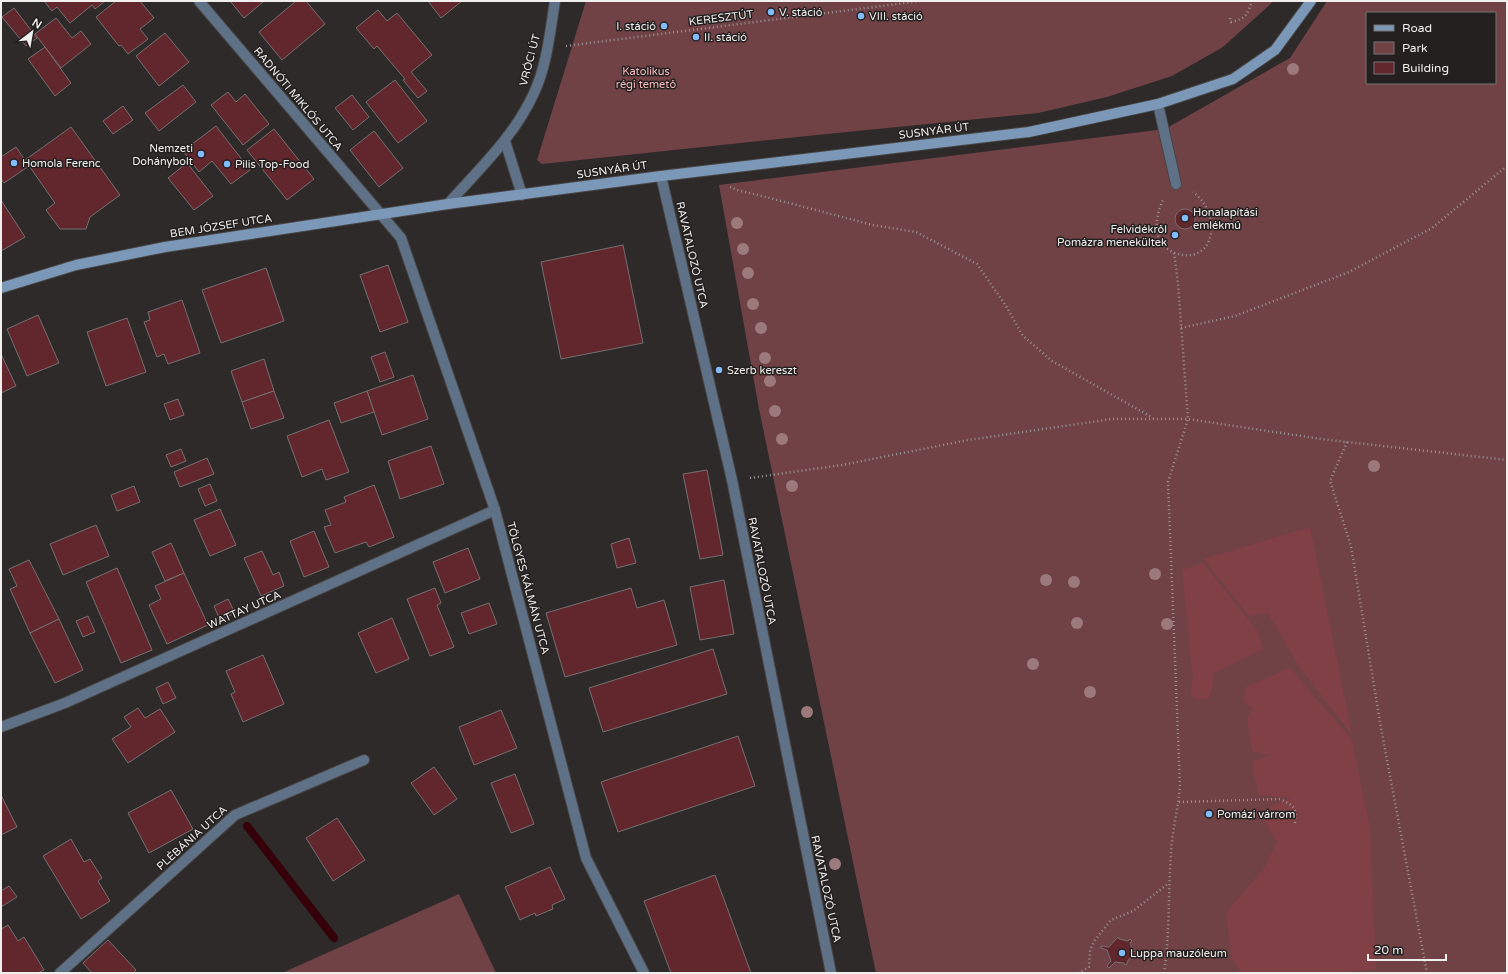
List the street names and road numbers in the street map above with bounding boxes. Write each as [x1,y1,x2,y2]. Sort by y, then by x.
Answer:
street label: KERESZTÚT [688,7,754,28]
street label: VRÓCI ÚT [516,32,543,87]
street label: RADNÓTI MIKLÓS UTCA [251,44,346,153]
street label: SUSNYÁR ÚT [898,119,970,142]
street label: SUSNYÁR ÚT [576,158,648,181]
street label: RAVATALOZÓ UTCA [673,200,712,310]
street label: BEM JÓZSEF UTCA [169,211,273,240]
street label: RAVATALOZÓ UTCA [745,516,780,626]
street label: TÖLGYES KÁLMÁN UTCA [504,520,553,656]
street label: WATTAY UTCA [205,588,283,632]
street label: PLÉBÁNIA UTCA [153,802,230,873]
street label: RAVATALOZÓ UTCA [808,834,845,944]

